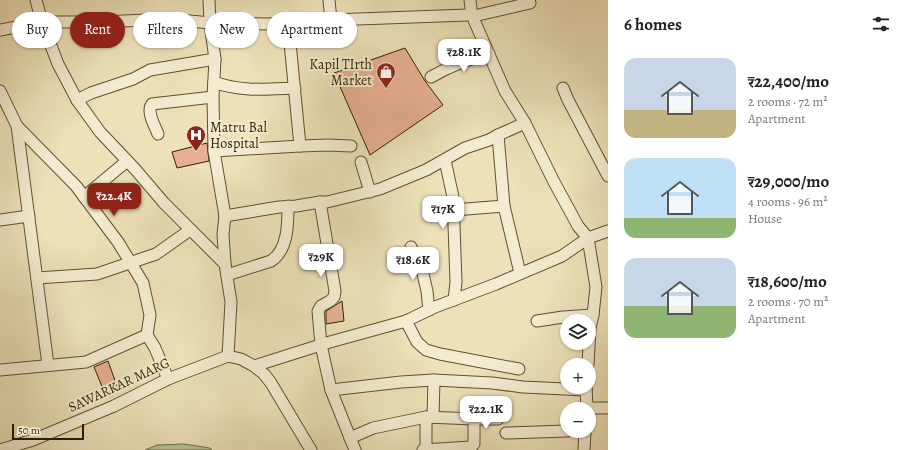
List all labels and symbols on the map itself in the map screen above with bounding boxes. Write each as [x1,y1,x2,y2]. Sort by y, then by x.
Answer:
pin: ₹28.1K [431,39,497,73]
place label: Kapil TIrth Market [309,55,373,90]
shop icon: Kapil TIrth Market [375,61,397,89]
place label: Matru Bal Hospital [210,118,267,153]
hospital icon: Matru Bal Hospital [185,124,207,152]
pin: ₹22.4K [81,183,147,217]
pin: ₹17K [419,196,467,230]
pin: ₹29K [297,244,345,278]
pin: ₹18.6K [380,247,446,281]
street label: SAWARKAR MARG [65,353,173,417]
pin: ₹22.1K [453,396,519,430]
scale bar [12,422,84,441]

